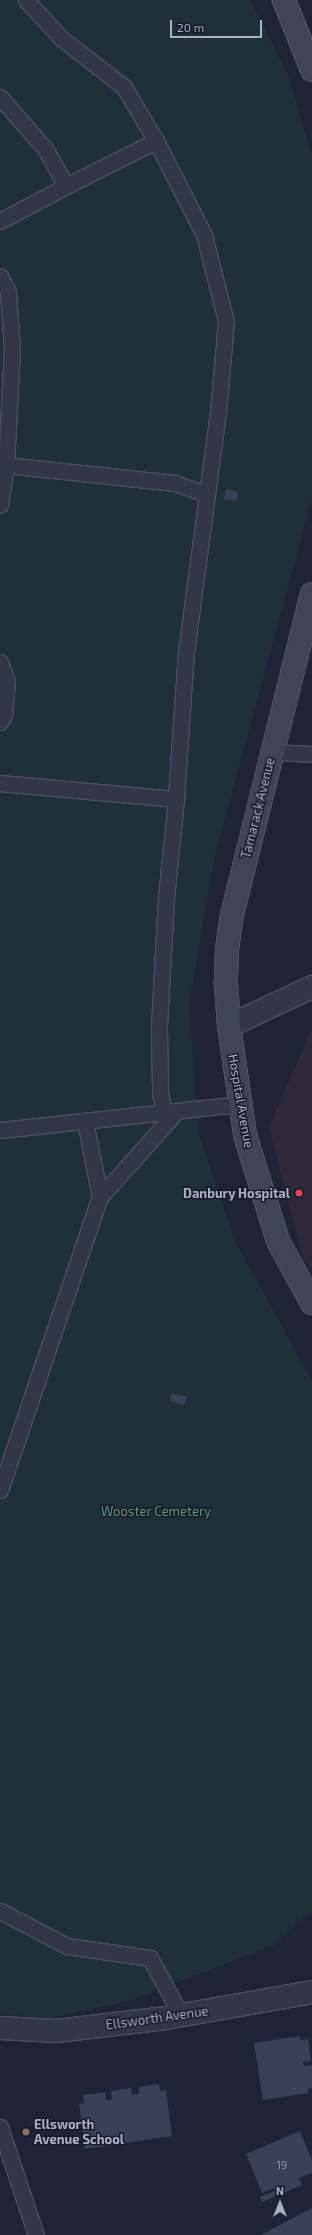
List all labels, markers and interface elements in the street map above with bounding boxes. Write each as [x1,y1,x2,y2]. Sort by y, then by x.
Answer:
scale bar [172,12,264,38]
text: 20 m [177,20,204,34]
street label: Tamarack Avenue [238,756,278,860]
street label: Hospital Avenue [225,1052,257,1150]
place label: Danbury Hospital [183,1185,290,1201]
marker: Danbury Hospital [293,1187,305,1199]
park label: Wooster Cemetery [101,1503,211,1519]
street label: Ellsworth Avenue [104,2003,210,2033]
place label: Ellsworth Avenue School [34,2117,124,2148]
marker: Ellsworth Avenue School [21,2127,31,2137]
house number: 19 [277,2158,287,2172]
north arrow [260,2183,300,2223]
text: N [276,2184,284,2197]

